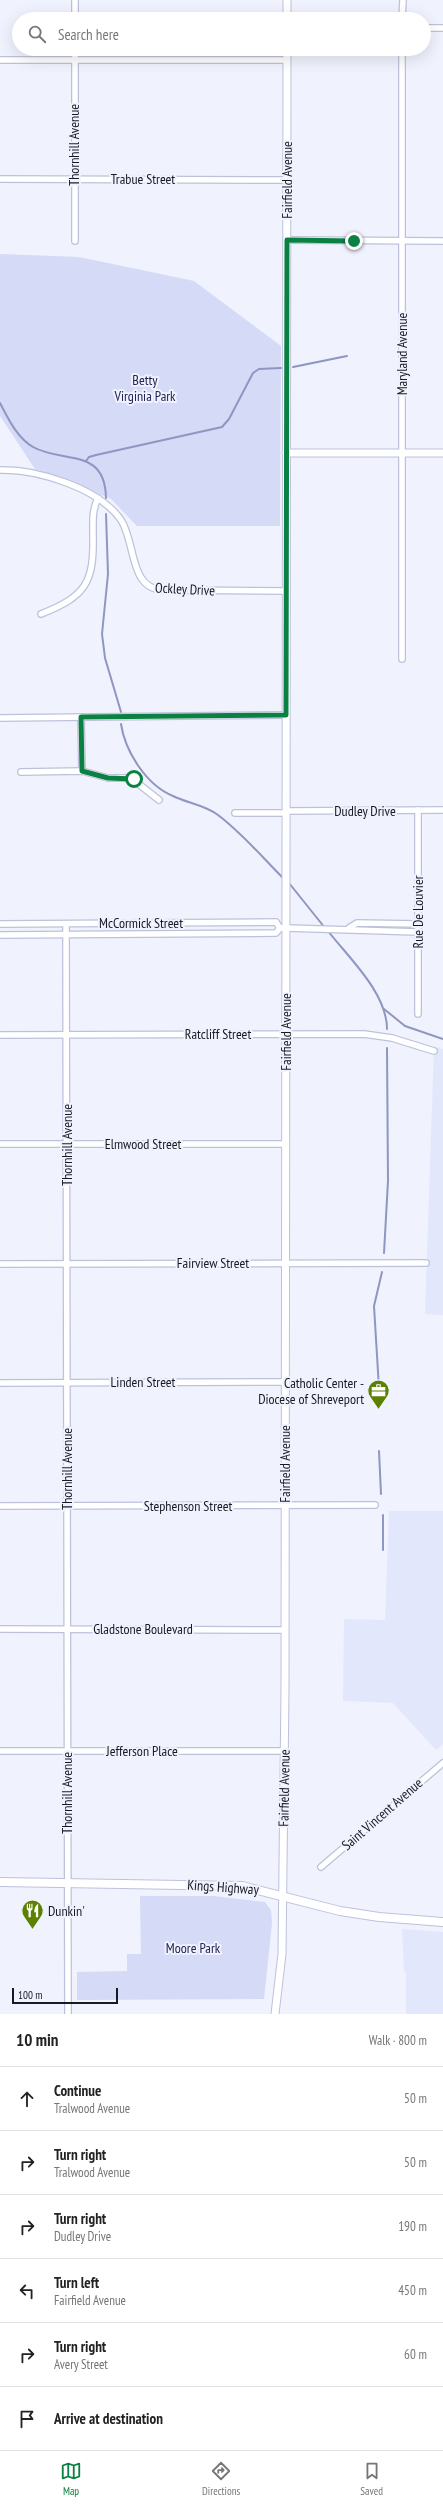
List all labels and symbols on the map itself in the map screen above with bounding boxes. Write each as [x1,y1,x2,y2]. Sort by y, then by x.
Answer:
street label: Thornhill Avenue [65,104,83,186]
street label: Fairfield Avenue [278,141,296,219]
street label: Trabue Street [111,170,175,188]
route end [345,232,363,250]
street label: Maryland Avenue [393,312,411,395]
park label: Betty Virginia Park [114,371,176,405]
street label: Ockley Drive [154,578,216,600]
route start [125,770,143,788]
street label: Dudley Drive [334,802,396,820]
street label: Rue De Louvier [409,875,427,949]
street label: McCormick Street [99,914,183,932]
street label: Fairfield Avenue [277,993,295,1071]
street label: Ratcliff Street [185,1025,251,1043]
street label: Thornhill Avenue [58,1104,76,1186]
street label: Elmwood Street [105,1135,181,1153]
street label: Fairview Street [177,1254,249,1272]
street label: Linden Street [111,1373,176,1391]
place label: Catholic Center - Diocese of Shreveport [258,1374,364,1408]
office icon: Catholic Center - Diocese of Shreveport [366,1378,392,1411]
street label: Fairfield Avenue [276,1425,294,1503]
street label: Thornhill Avenue [58,1428,76,1510]
street label: Stephenson Street [144,1497,232,1515]
street label: Gladstone Boulevard [93,1620,193,1638]
street label: Jefferson Place [105,1742,178,1760]
street label: Fairfield Avenue [274,1749,294,1827]
street label: Thornhill Avenue [58,1752,76,1834]
street label: Saint Vincent Avenue [338,1774,426,1854]
street label: Kings Highway [187,1876,260,1899]
restaurant icon: Dunkin' [19,1898,45,1931]
place label: Dunkin' [48,1902,85,1920]
park label: Moore Park [166,1939,221,1957]
scale bar [12,1986,118,2005]

